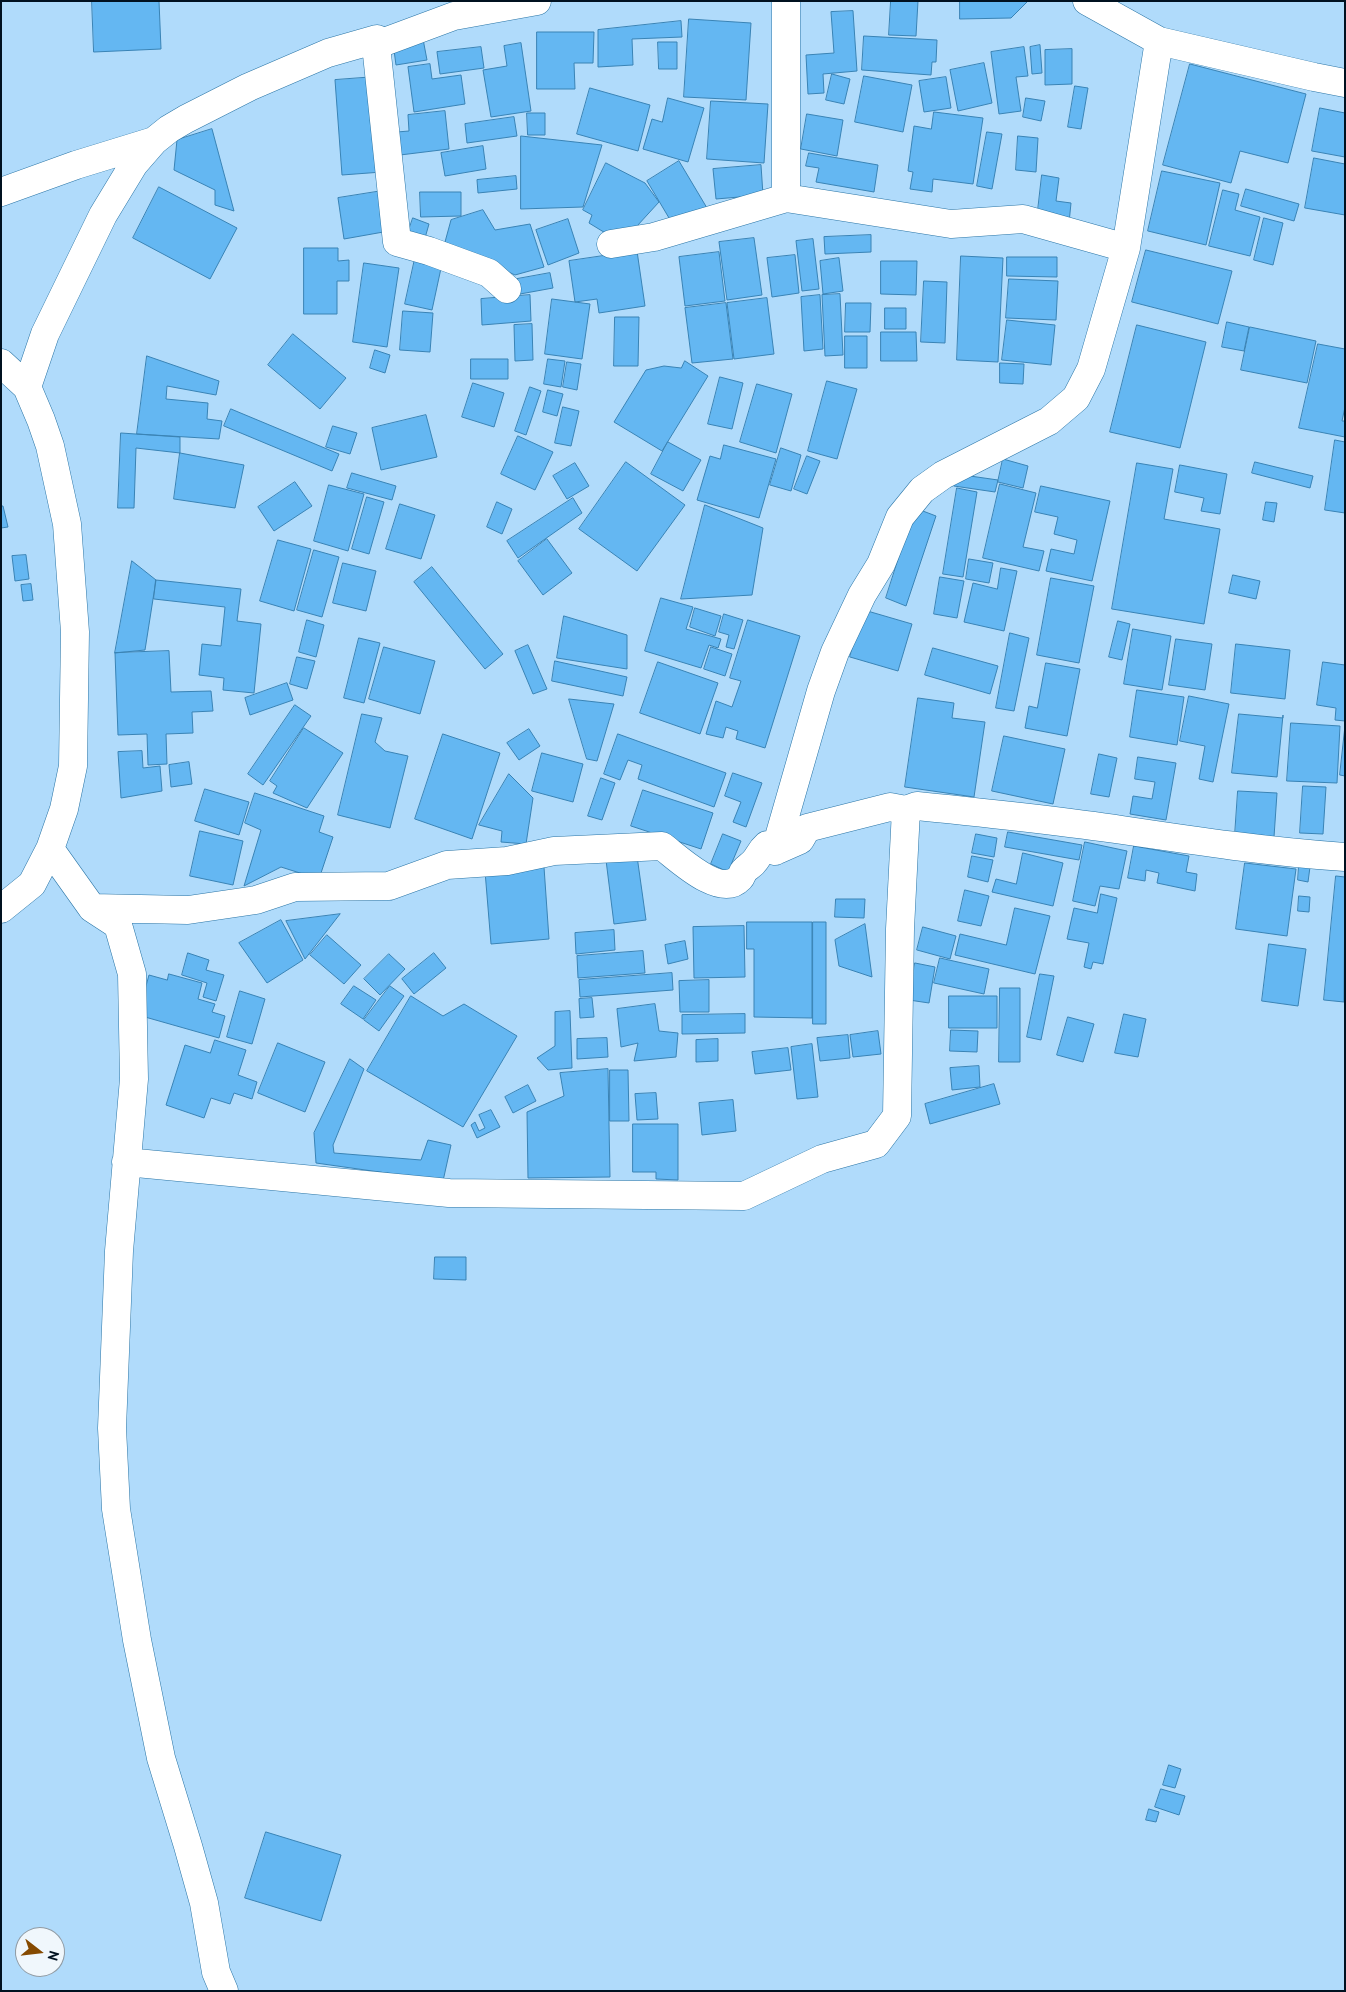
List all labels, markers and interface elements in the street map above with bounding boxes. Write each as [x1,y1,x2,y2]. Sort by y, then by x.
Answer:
north arrow [15,1927,65,1977]
text: N [44,1949,63,1963]

